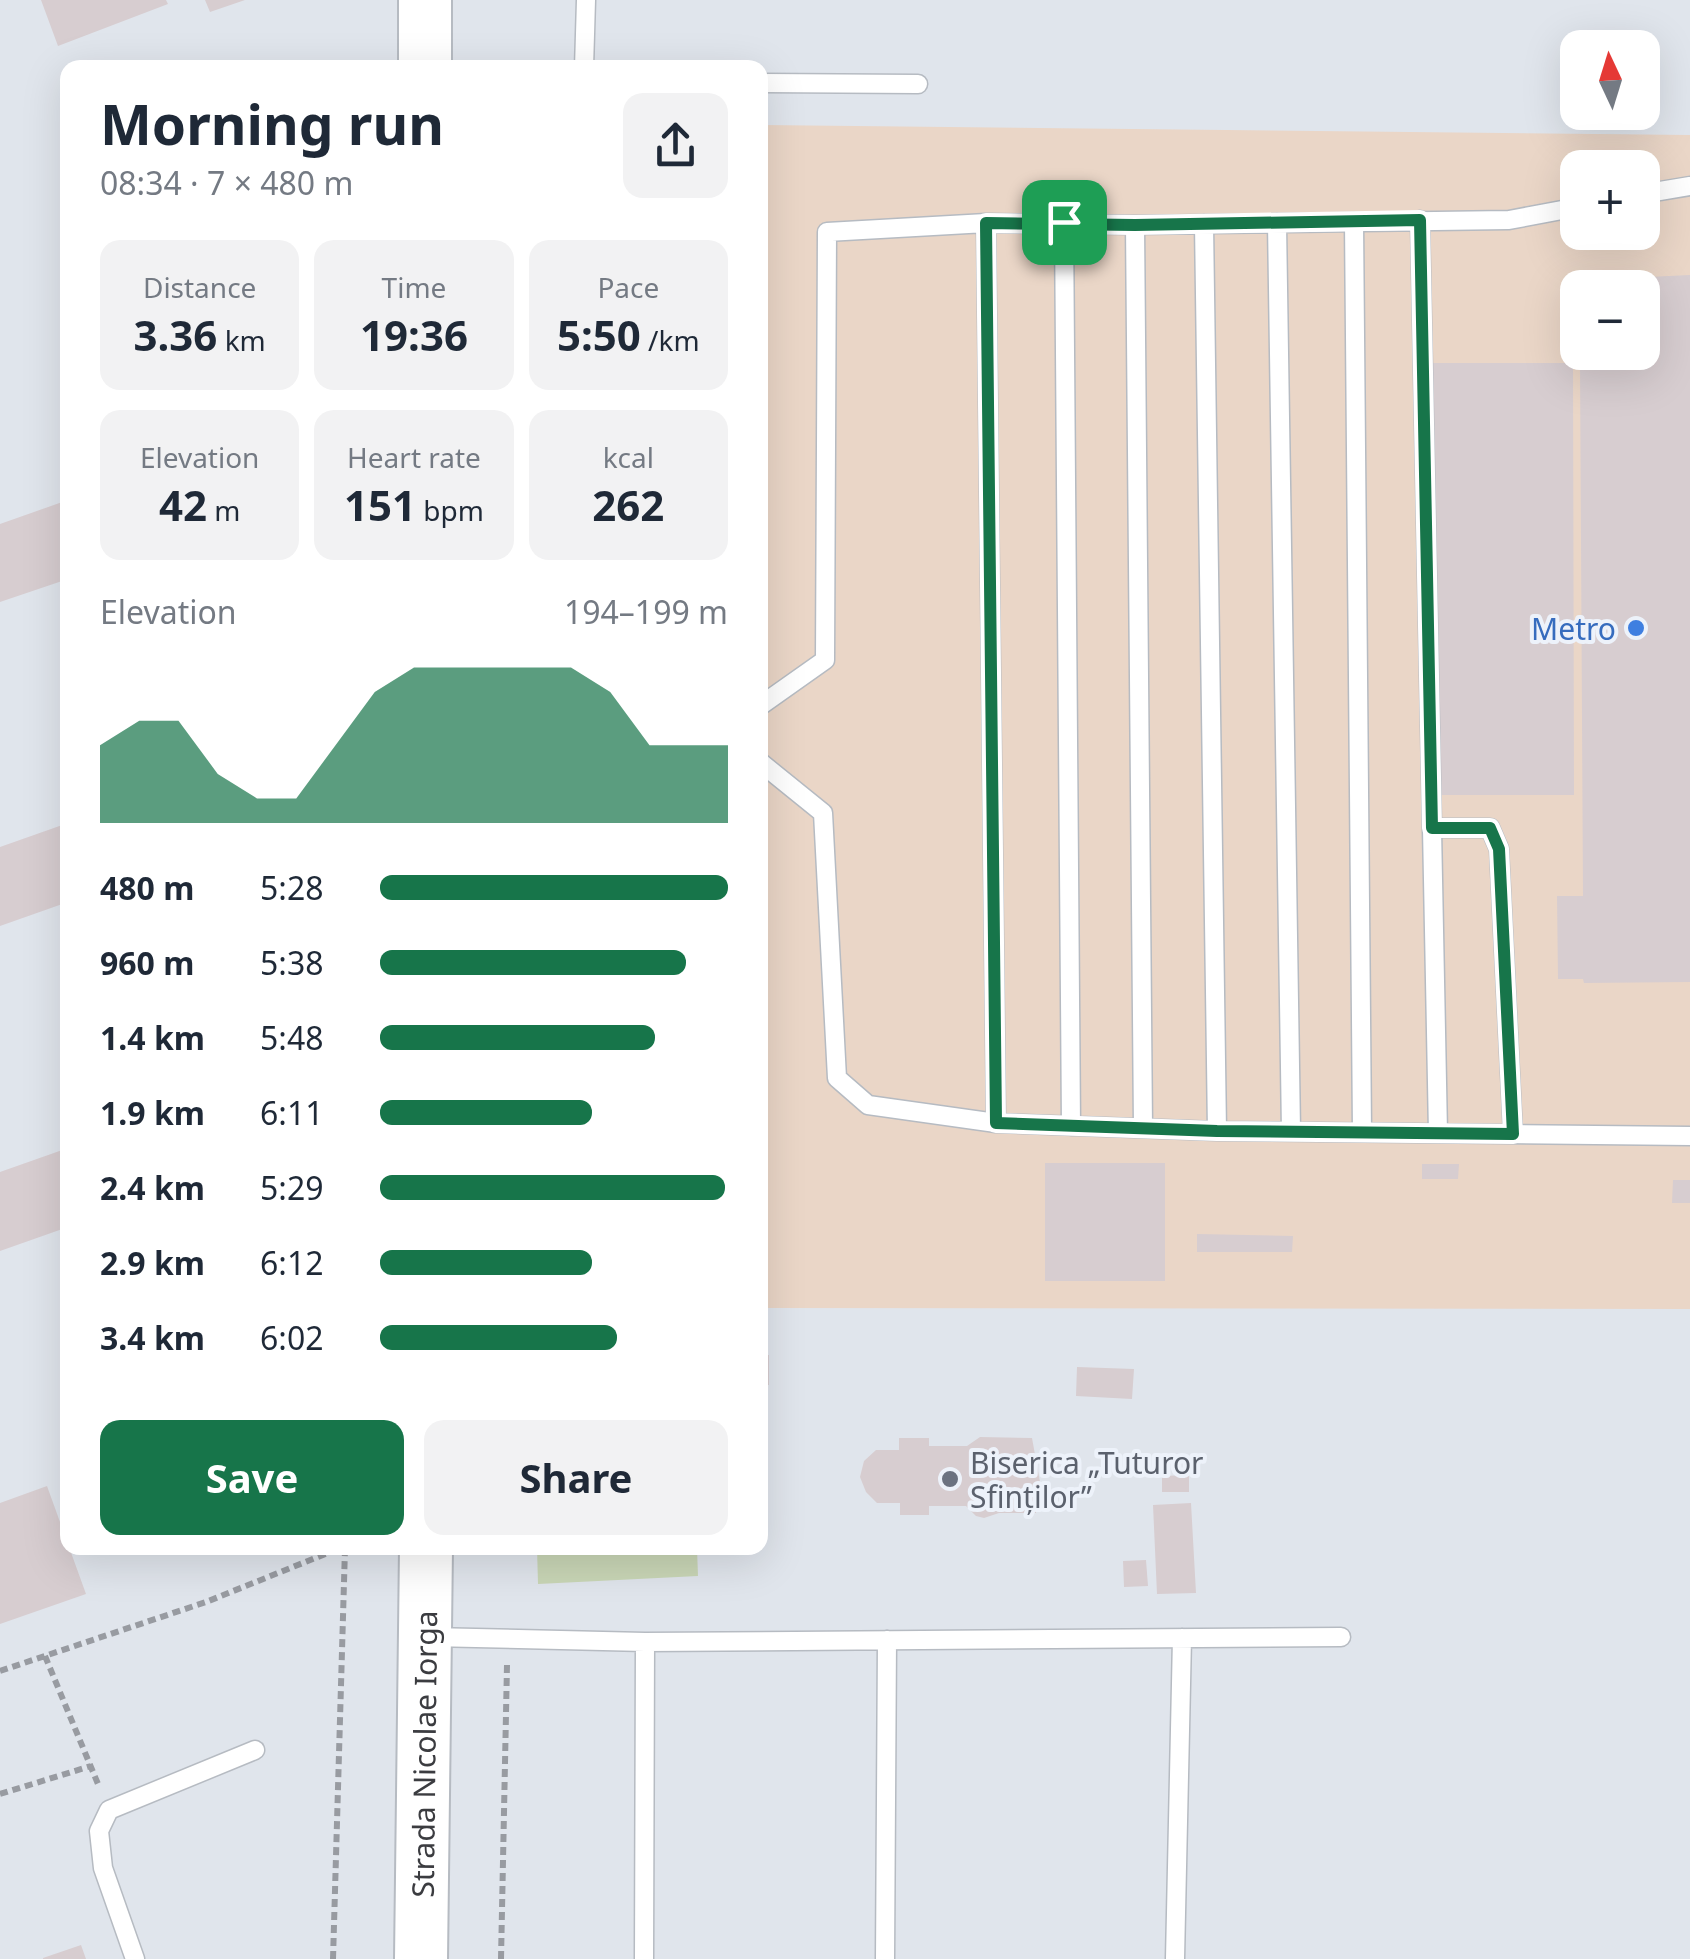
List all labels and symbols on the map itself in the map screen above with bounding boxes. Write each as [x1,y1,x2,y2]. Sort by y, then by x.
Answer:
north arrow [1560,30,1660,130]
pin [1022,180,1107,265]
place label: Metro [1531,608,1616,649]
marker: Metro [1625,617,1647,639]
place label: Biserica „Tuturor Sfinților” [970,1442,1204,1517]
marker: Biserica „Tuturor Sfinților” [939,1468,961,1490]
street label: Strada Nicolae Iorga [401,1610,446,1898]

